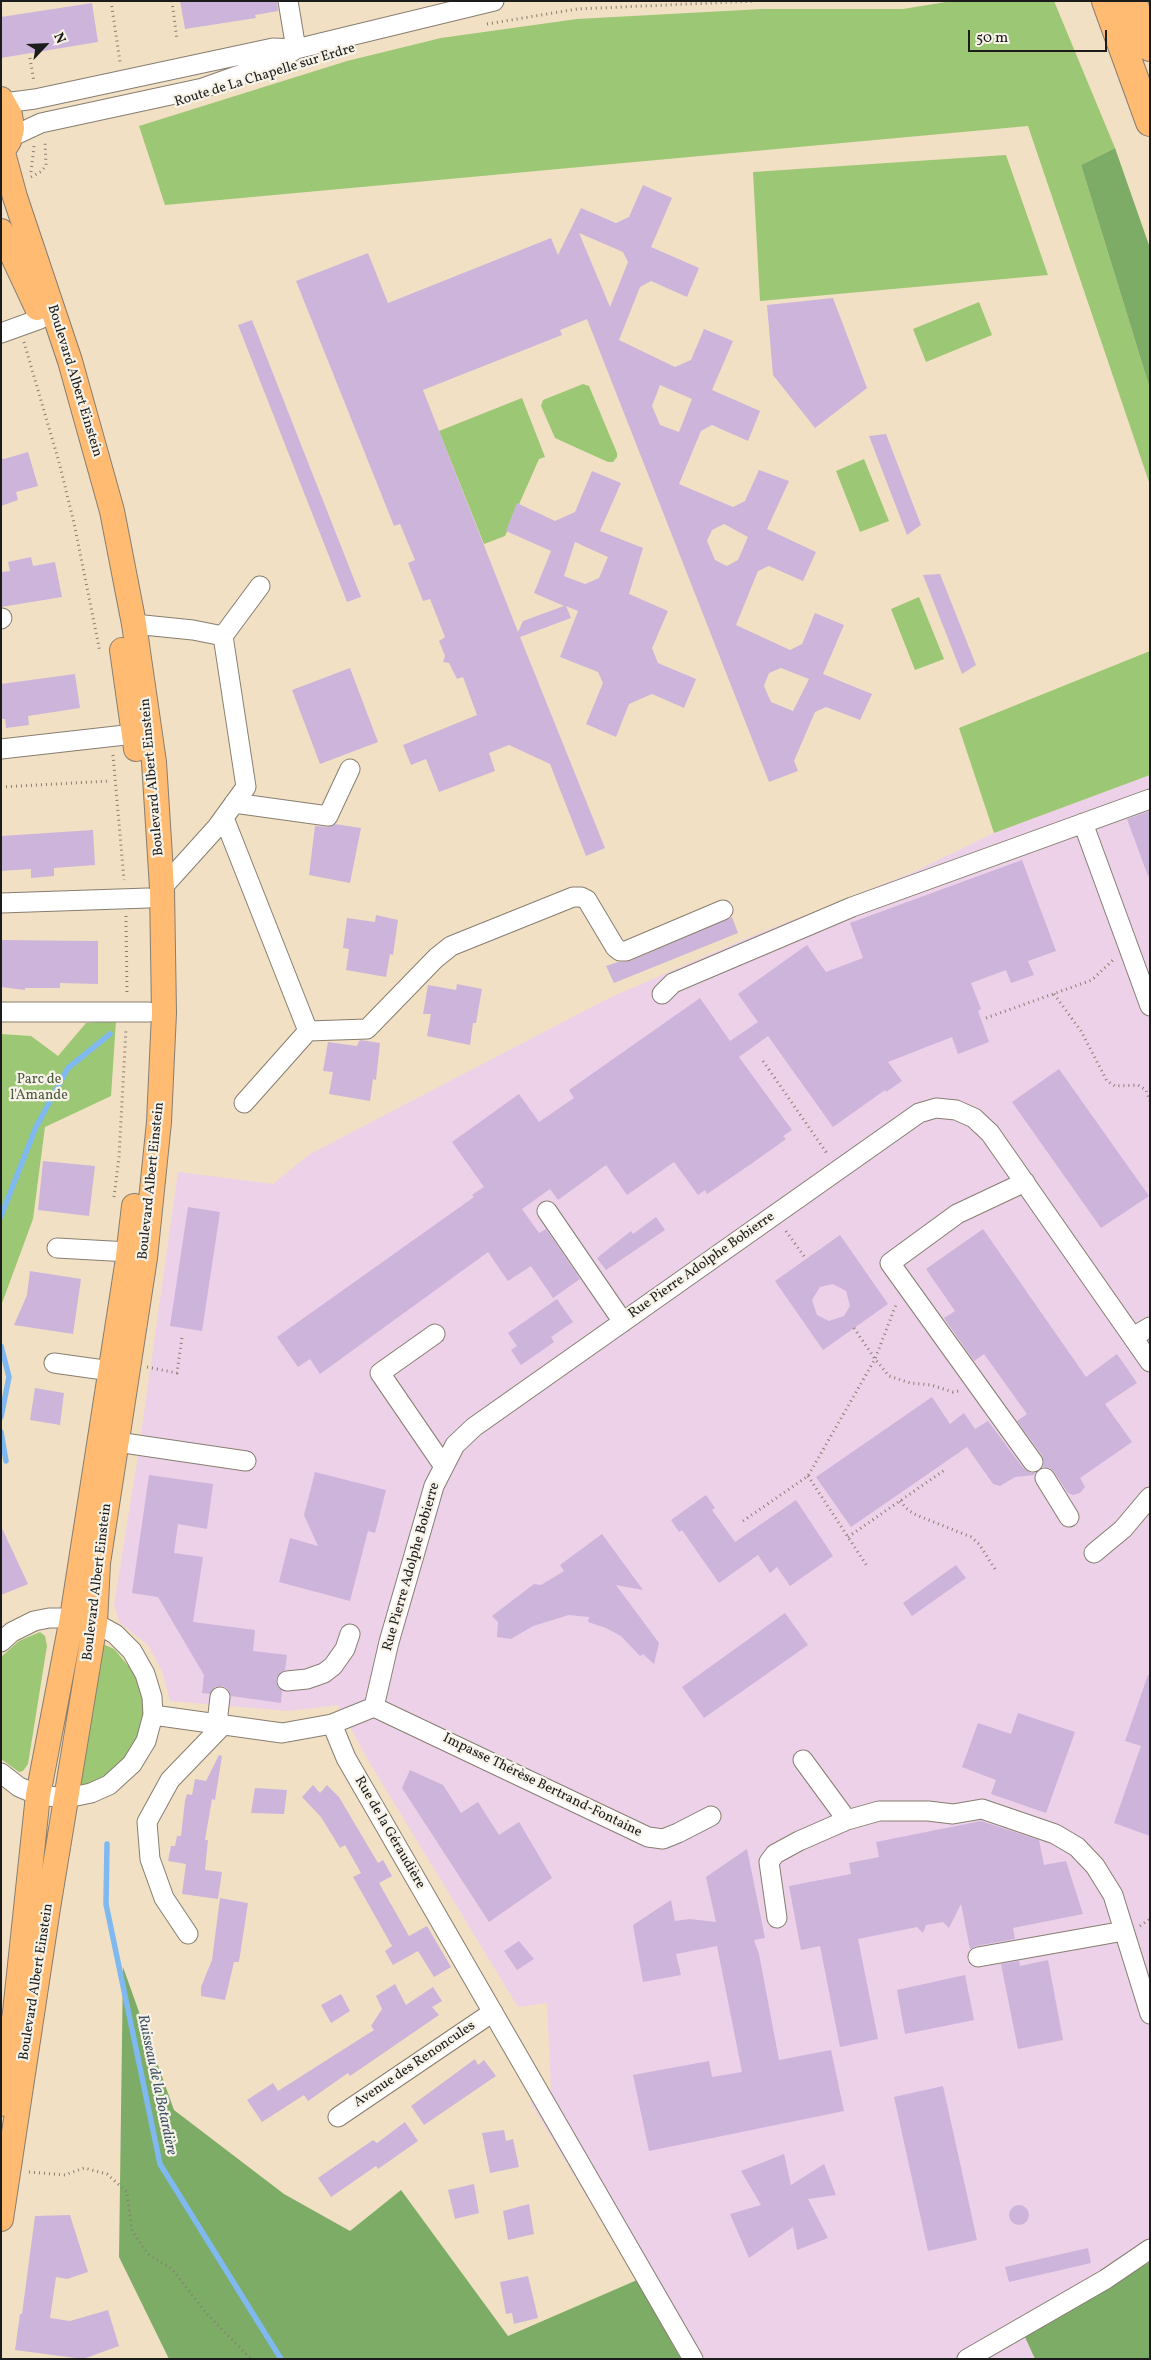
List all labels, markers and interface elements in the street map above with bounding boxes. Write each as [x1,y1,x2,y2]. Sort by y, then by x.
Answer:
north arrow [20,20,70,70]
scale bar [971,20,1110,52]
text: 50 m [976,28,1008,49]
text: N [48,30,70,47]
street label: Route de La Chapelle sur Erdre [173,40,357,112]
street label: Boulevard Albert Einstein [43,303,105,459]
street label: Boulevard Albert Einstein [138,697,168,857]
park label: Parc de l'Amande [10,1072,68,1104]
street label: Boulevard Albert Einstein [135,1101,169,1261]
street label: Rue Pierre Adolphe Bobierre [626,1209,778,1323]
street label: Rue Pierre Adolphe Bobierre [380,1481,444,1653]
street label: Boulevard Albert Einstein [80,1502,116,1662]
street label: Impasse Thérèse Bertrand-Fontaine [440,1730,644,1842]
street label: Rue de la Géraudière [350,1774,428,1892]
street label: Boulevard Albert Einstein [16,1902,58,2062]
water label: Ruisseau de la Botardière [132,2013,180,2157]
street label: Avenue des Renoncules [351,2018,479,2112]

